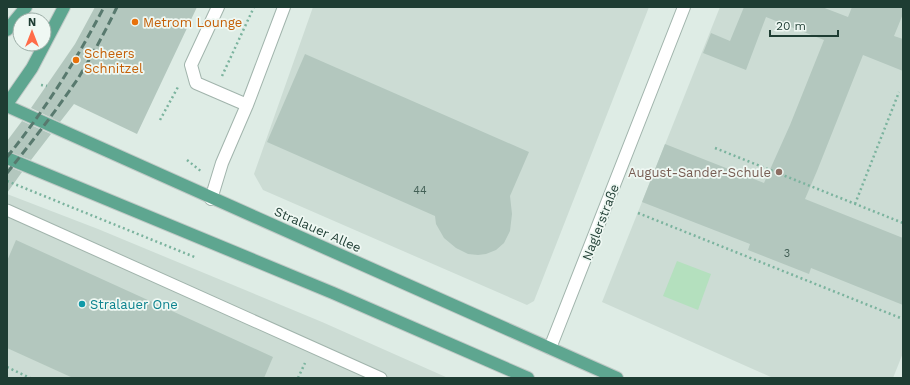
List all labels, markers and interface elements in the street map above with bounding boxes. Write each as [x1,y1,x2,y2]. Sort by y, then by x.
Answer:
north arrow [12,12,52,52]
scale bar [770,12,838,38]
place label: Metrom Lounge [143,15,242,30]
text: N [28,16,36,29]
marker: Metrom Lounge [130,17,140,27]
text: 20 m [776,19,806,33]
place label: Scheers Schnitzel [84,46,143,76]
marker: Scheers Schnitzel [71,55,81,65]
place label: August-Sander-Schule [628,165,771,180]
marker: August-Sander-Schule [774,167,784,177]
street label: Naglerstraße [579,182,622,262]
house number: 44 [413,184,427,197]
street label: Stralauer Allee [272,204,364,255]
house number: 3 [784,247,790,260]
place label: Stralauer One [90,297,178,312]
marker: Stralauer One [77,299,87,309]

